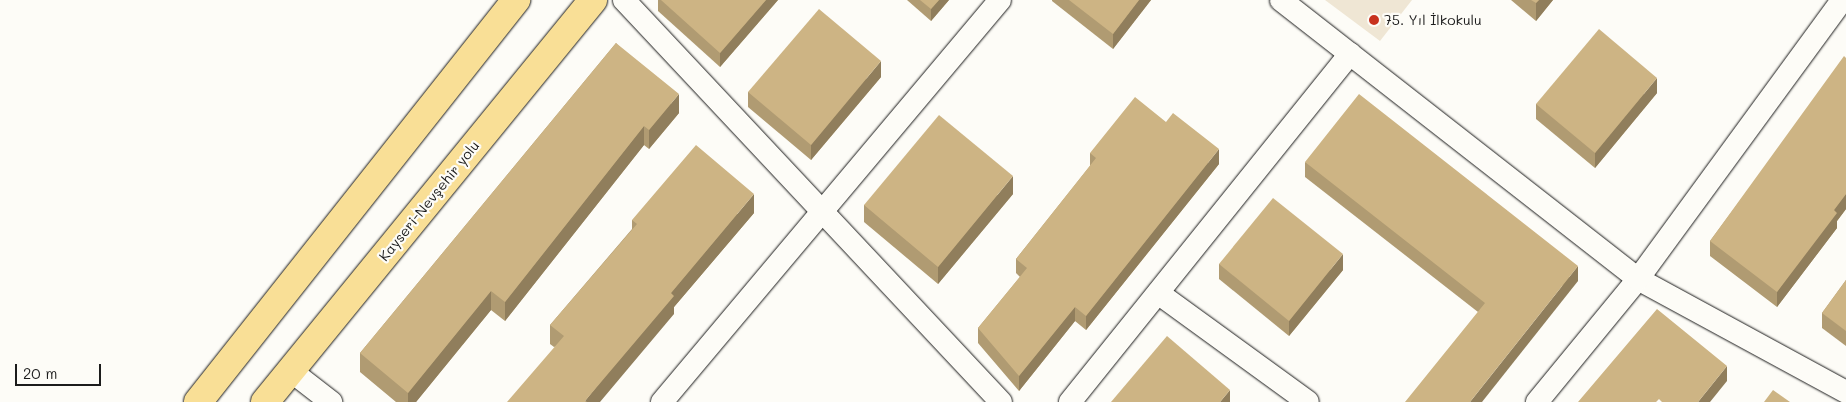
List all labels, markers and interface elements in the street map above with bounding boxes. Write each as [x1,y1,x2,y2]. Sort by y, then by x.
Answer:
place label: 75. Yıl İlkokulu [1384,12,1482,28]
marker: 75. Yıl İlkokulu [1368,14,1380,26]
street label: Kayseri-Nevşehir yolu [375,137,483,265]
scale bar [18,354,104,386]
text: 20 m [23,363,57,383]

